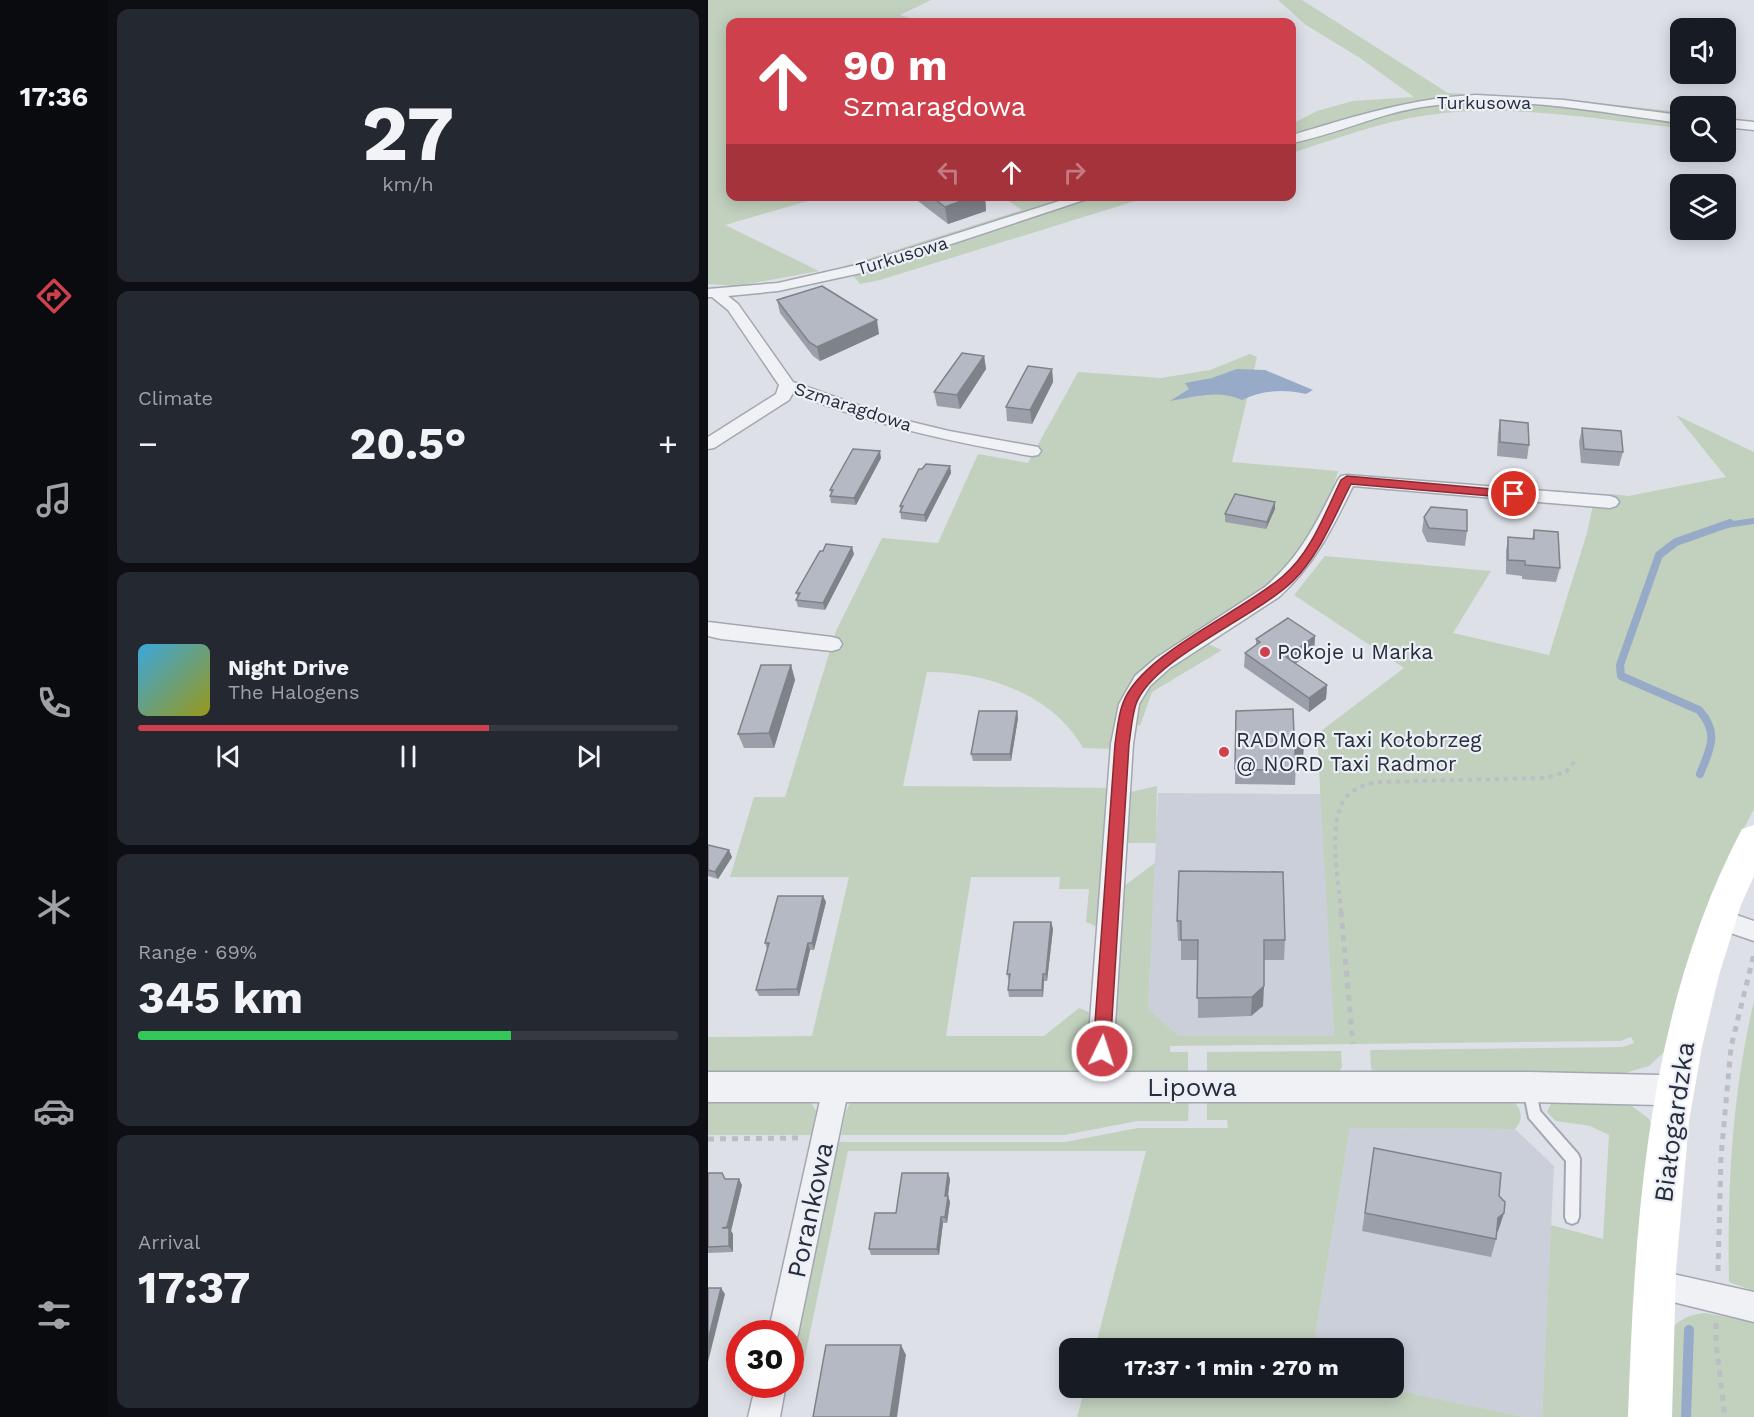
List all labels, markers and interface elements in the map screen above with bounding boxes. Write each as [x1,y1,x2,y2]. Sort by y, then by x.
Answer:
map controls [1670,18,1736,240]
button: sound [1670,18,1736,84]
text: 90 m [843,41,947,90]
icon: ahead [744,42,822,120]
text: 17:36 [20,81,88,113]
text: 27 [362,87,454,179]
text: Szmaragdowa [843,91,1026,123]
street label: Turkusowa [1437,92,1531,113]
button: search [1670,96,1736,162]
icon: left [932,156,965,189]
icon: ahead [995,156,1028,189]
icon: right [1058,156,1091,189]
text: km/h [382,172,434,196]
button: layers [1670,174,1736,240]
street label: Turkusowa [854,232,950,279]
icon: directions [33,275,75,317]
street label: Szmaragdowa [792,378,914,435]
text: Climate [138,386,213,410]
text: 20.5° [350,417,466,470]
text: − [138,424,158,463]
text: + [658,424,678,463]
pin [1488,468,1539,519]
icon: arrive [1497,477,1530,510]
icon: music [33,479,75,521]
place label: Pokoje u Marka [1277,639,1433,664]
marker: Pokoje u Marka [1258,645,1272,659]
text: Night Drive [228,655,349,680]
text: The Halogens [228,680,360,704]
icon: phone [33,682,75,724]
place label: RADMOR Taxi Kołobrzeg @ NORD Taxi Radmor [1236,727,1482,776]
icon: previous [212,740,245,773]
icon: pause [392,740,425,773]
icon: next [572,740,605,773]
marker: RADMOR Taxi Kołobrzeg @ NORD Taxi Radmor [1217,745,1231,759]
icon: climate [33,886,75,928]
text: Range · 69% [138,940,257,964]
text: 345 km [138,971,303,1024]
position arrow [1070,1019,1134,1083]
street label: Białogardzka [1648,1039,1700,1204]
street label: Lipowa [1147,1072,1237,1102]
icon: car [33,1090,75,1132]
street label: Porankowa [781,1139,839,1281]
text: Arrival [138,1230,200,1254]
text: 17:37 [138,1261,250,1314]
icon: filters [33,1294,75,1336]
speed limit sign: 30 [726,1320,804,1398]
text: 17:37 · 1 min · 270 m [1124,1355,1339,1380]

